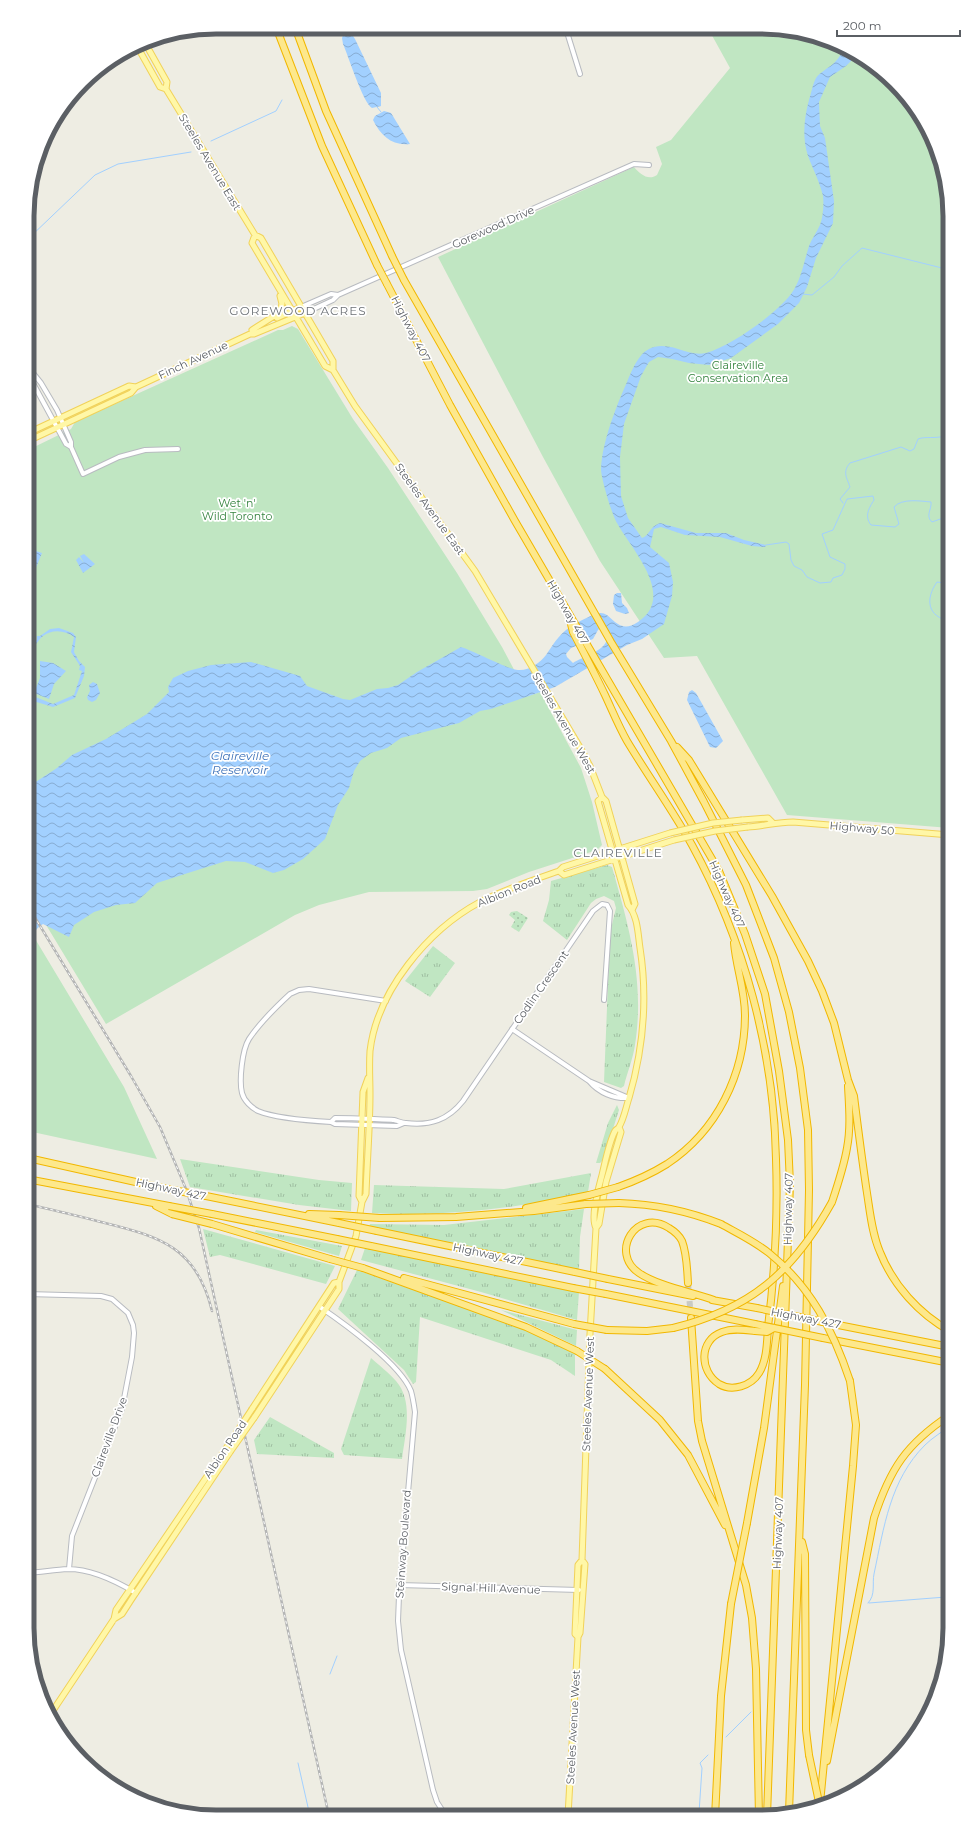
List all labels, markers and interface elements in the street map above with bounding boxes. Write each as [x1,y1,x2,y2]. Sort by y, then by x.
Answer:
scale bar [837,12,960,38]
text: 200 m [843,18,882,33]
street label: Steeles Avenue East [176,111,245,213]
street label: Gorewood Drive [450,202,537,251]
street label: Highway 407 [388,294,434,364]
district label: GOREWOOD ACRES [229,303,367,318]
street label: Finch Avenue [156,338,230,382]
park label: Claireville Conservation Area [688,358,788,385]
street label: Steeles Avenue East [392,460,468,558]
park label: Wet 'n' Wild Toronto [202,496,272,523]
street label: Highway 407 [544,577,592,647]
street label: Steeles Avenue West [529,670,599,777]
water label: Claireville Reservoir [211,748,269,777]
street label: Highway 50 [829,818,895,838]
district label: CLAIREVILLE [573,845,663,860]
street label: Highway 407 [706,858,748,930]
street label: Albion Road [475,872,543,910]
street label: Codlin Crescent [510,947,572,1027]
street label: Highway 407 [780,1173,796,1245]
street label: Highway 427 [135,1175,207,1203]
street label: Highway 427 [452,1240,524,1268]
street label: Highway 427 [770,1304,842,1332]
street label: Steeles Avenue West [579,1336,597,1452]
street label: Claireville Drive [88,1395,130,1479]
street label: Albion Road [200,1417,250,1481]
street label: Steinway Boulevard [392,1489,414,1599]
street label: Highway 407 [770,1497,786,1569]
street label: Signal Hill Avenue [441,1579,541,1597]
street label: Steeles Avenue West [563,1669,583,1785]

